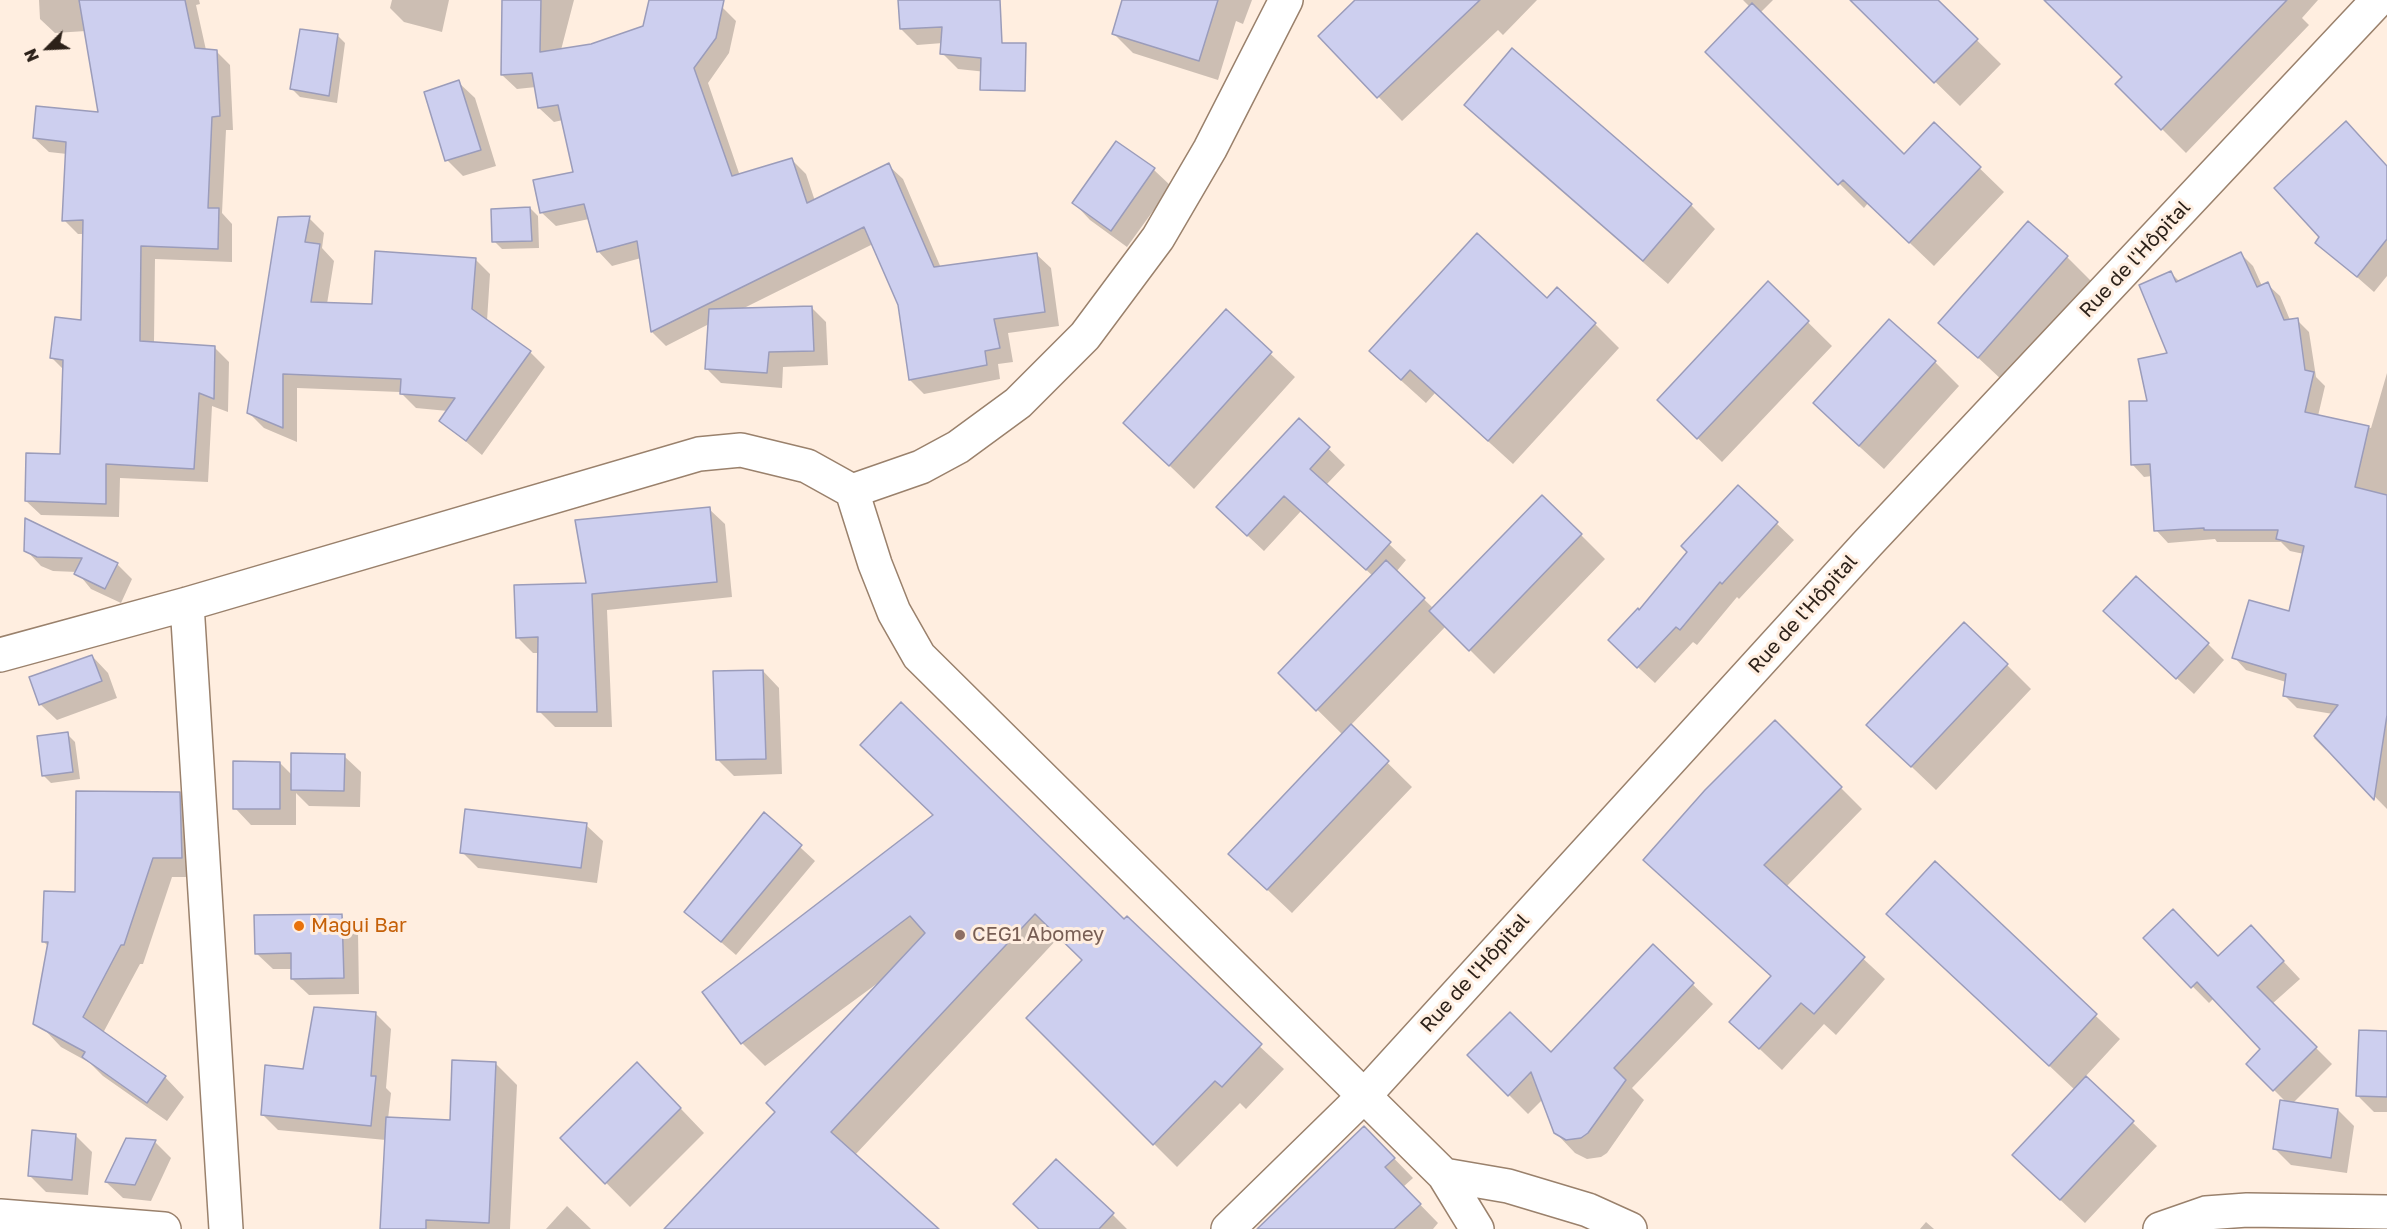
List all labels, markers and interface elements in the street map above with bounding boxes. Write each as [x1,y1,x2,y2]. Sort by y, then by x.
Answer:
north arrow [18,18,78,78]
text: N [20,46,43,65]
street label: Rue de l'Hôpital [2075,195,2195,323]
street label: Rue de l'Hôpital [1743,550,1863,678]
street label: Rue de l'Hôpital [1415,909,1535,1037]
place label: Magui Bar [311,914,407,938]
marker: Magui Bar [292,919,306,933]
place label: CEG1 Abomey [972,923,1104,947]
marker: CEG1 Abomey [953,928,967,942]

